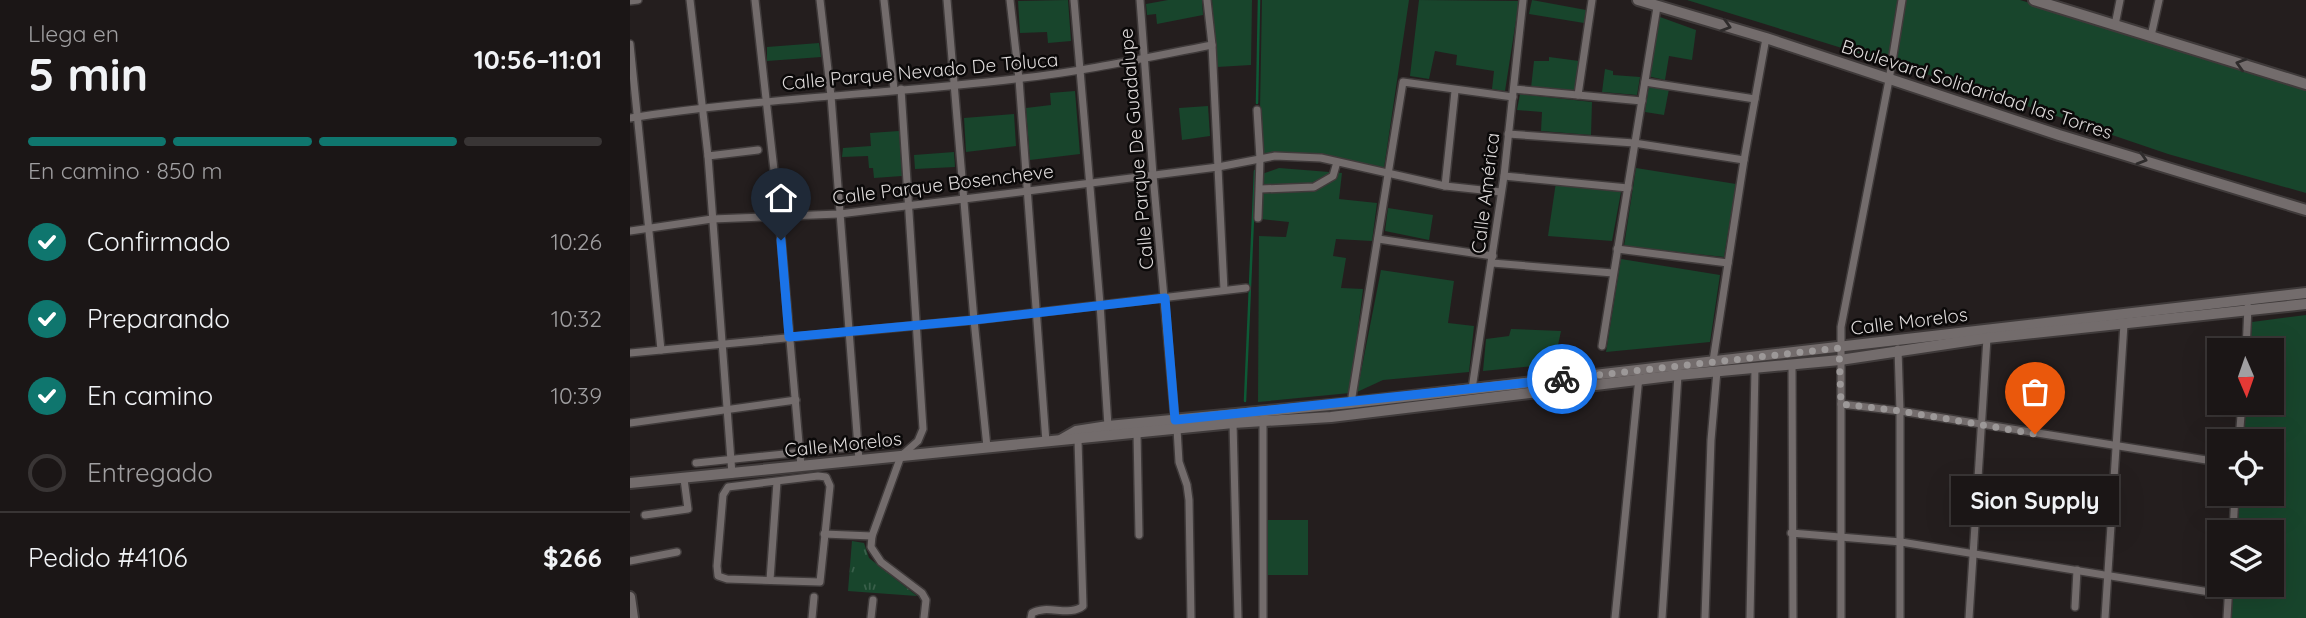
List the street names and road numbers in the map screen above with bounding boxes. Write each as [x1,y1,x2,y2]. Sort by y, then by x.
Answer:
street label: Calle Parque De Guadalupe [1114,27,1158,271]
street label: Boulevard Solidaridad las Torres [1838,34,2116,144]
street label: Calle Parque Nevado De Toluca [781,47,1059,95]
street label: Calle América [1466,131,1504,255]
street label: Calle Parque Bosencheve [831,159,1055,209]
street label: Calle Morelos [1849,302,1969,340]
street label: Calle Morelos [783,426,903,462]

